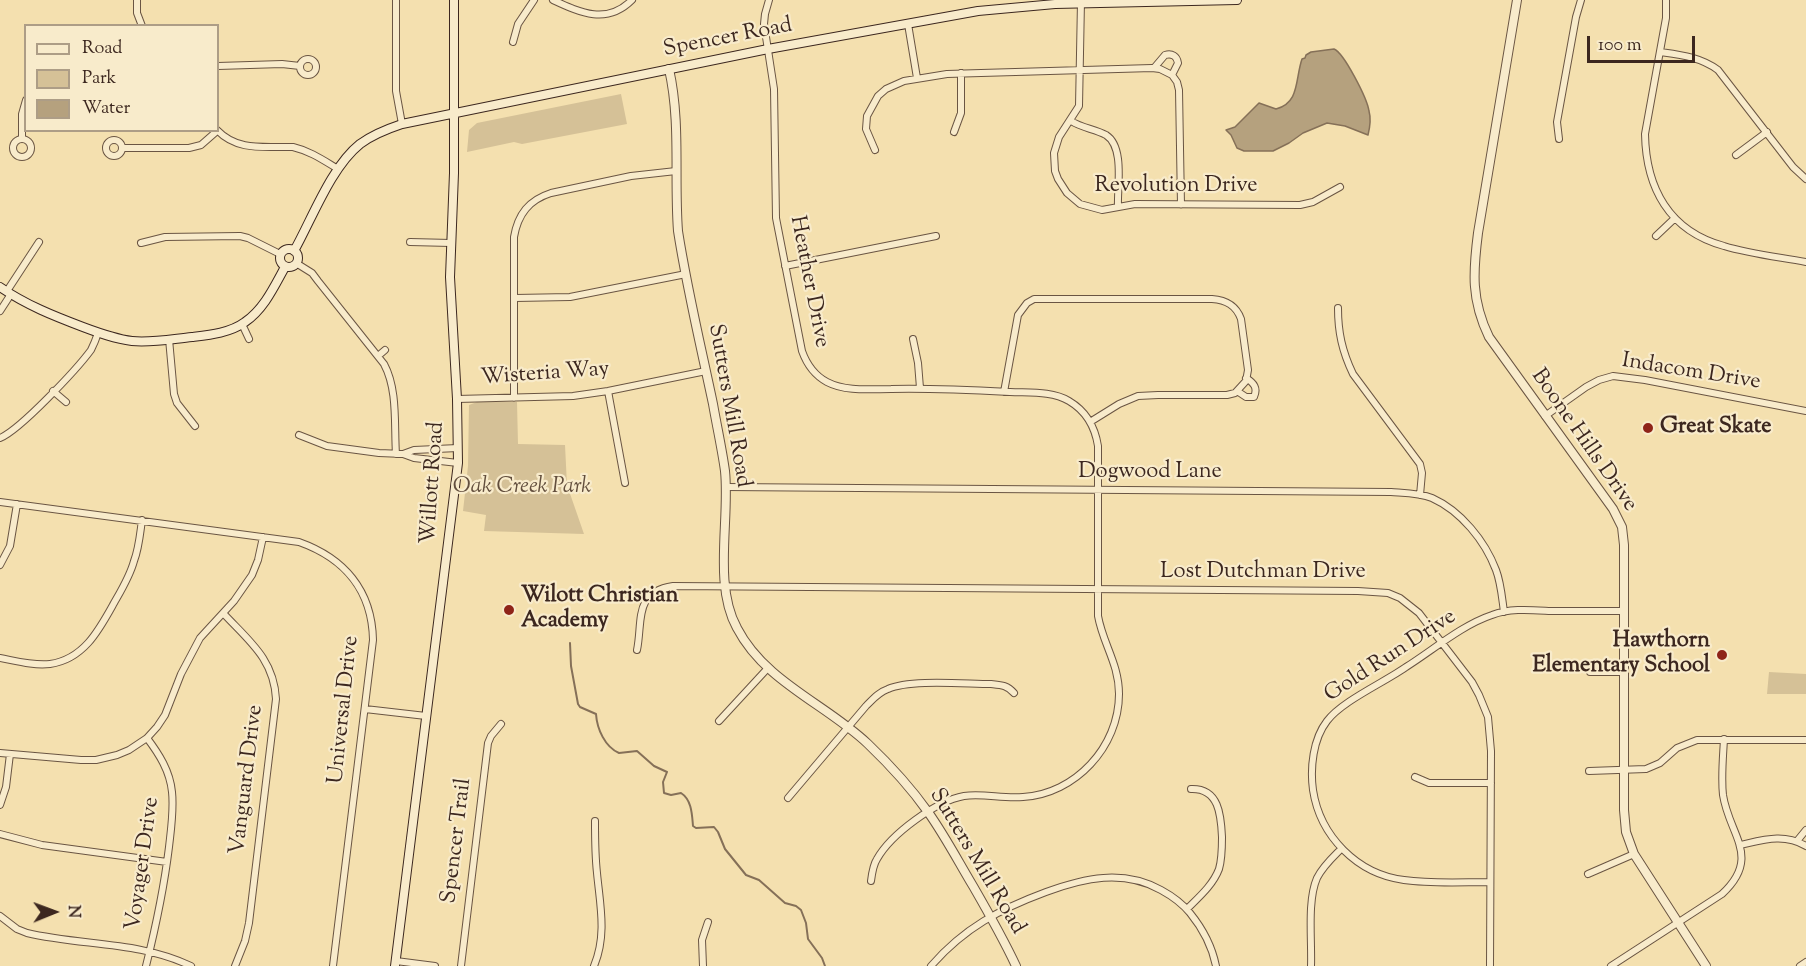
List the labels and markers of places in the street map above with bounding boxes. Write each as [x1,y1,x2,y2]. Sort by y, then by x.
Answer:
place label: Great Skate [1660,415,1772,441]
marker: Great Skate [1641,421,1655,435]
place label: Wilott Christian Academy [521,584,678,636]
marker: Wilott Christian Academy [502,603,516,617]
place label: Hawthorn Elementary School [1533,629,1710,680]
marker: Hawthorn Elementary School [1715,648,1729,662]

